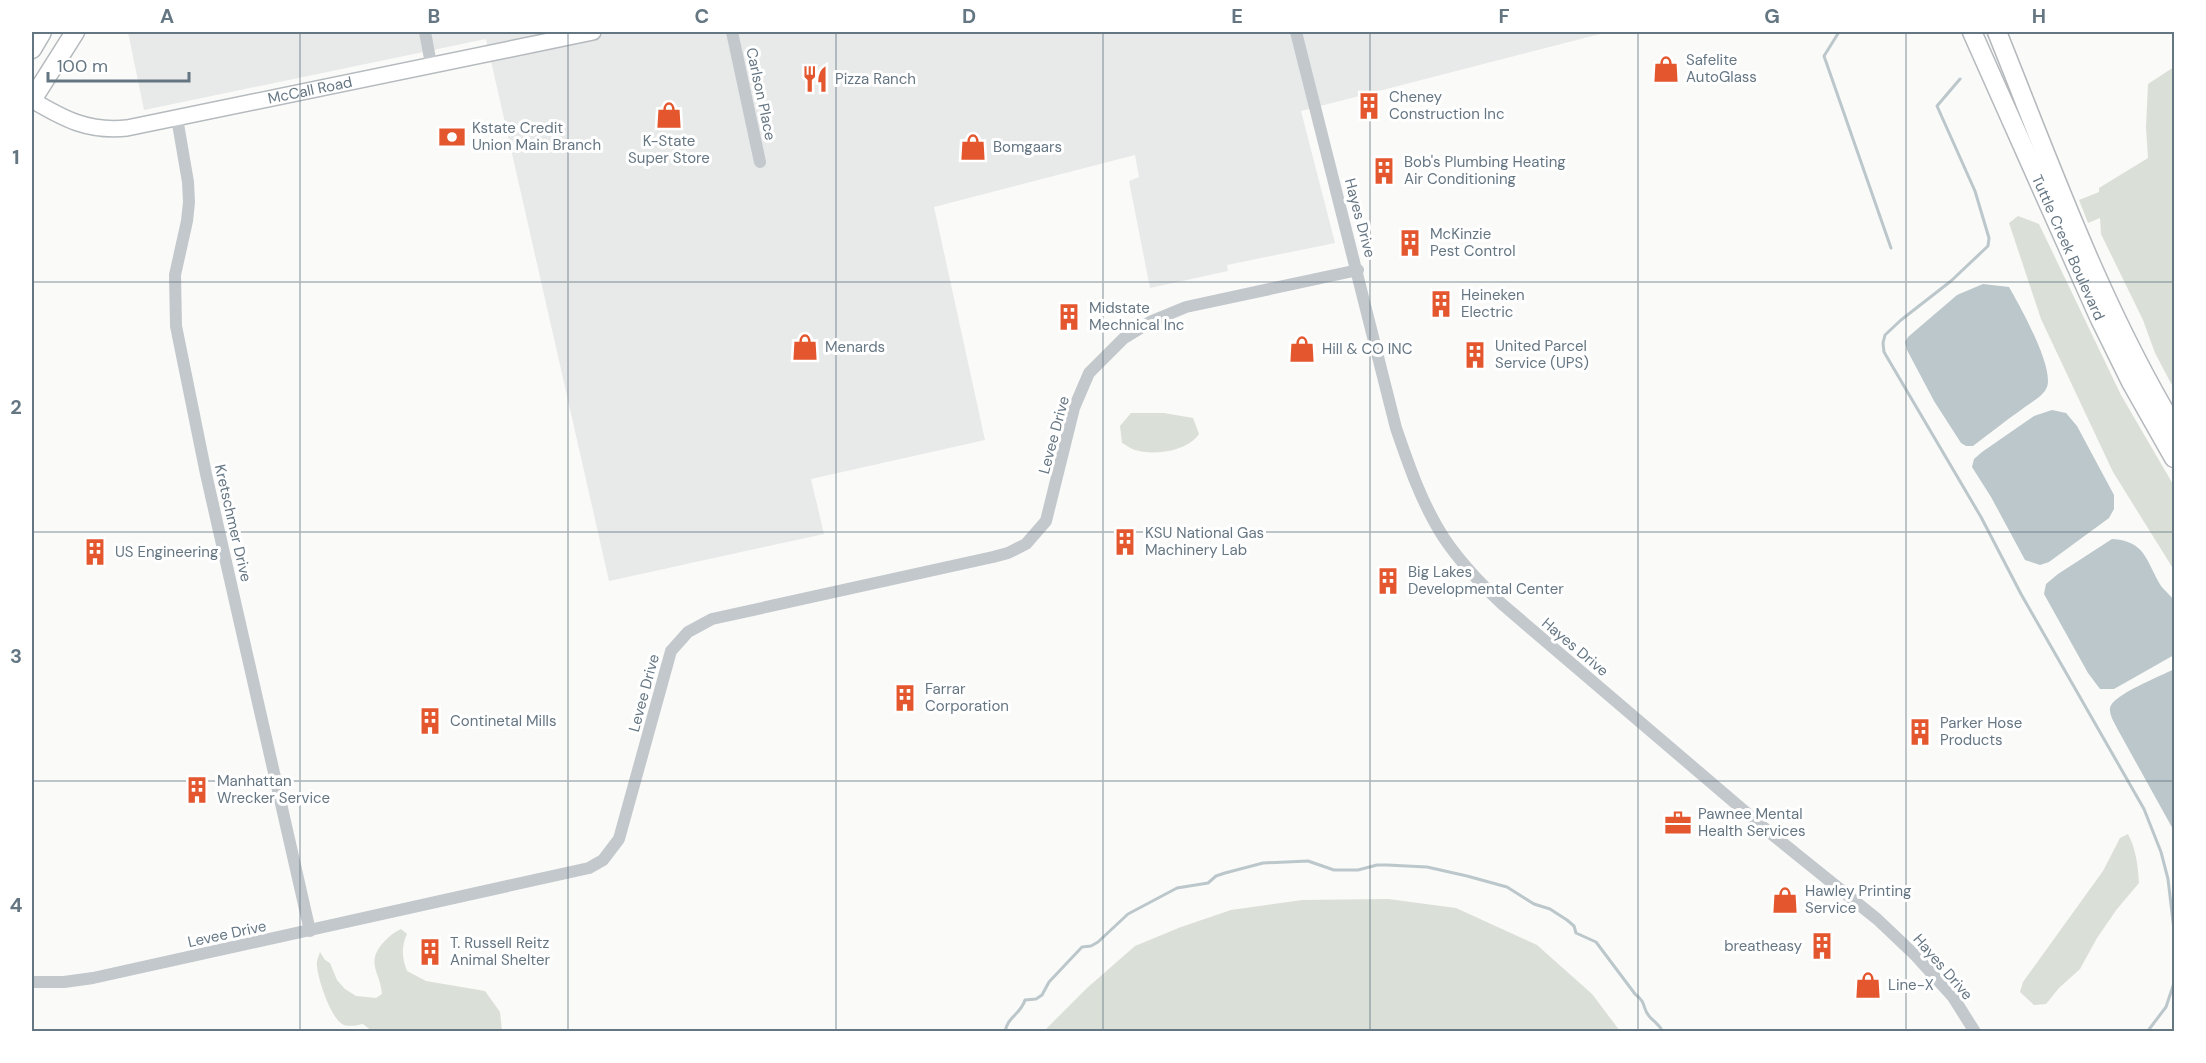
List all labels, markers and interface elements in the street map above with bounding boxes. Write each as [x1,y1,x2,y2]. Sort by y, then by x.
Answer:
text: A [160,3,174,29]
text: B [428,3,440,29]
text: C [695,3,709,29]
text: D [962,3,976,29]
text: E [1231,3,1243,29]
text: F [1498,3,1510,29]
text: G [1764,3,1780,29]
text: H [2032,3,2046,29]
scale bar [48,45,189,83]
street label: Carlson Place [741,46,781,142]
place label: Safelite AutoGlass [1686,50,1757,87]
text: 100 m [57,54,108,78]
shop icon: Safelite AutoGlass [1651,54,1681,84]
restaurant icon: Pizza Ranch [800,64,830,94]
place label: Pizza Ranch [835,69,916,89]
street label: McCall Road [266,72,354,109]
place label: Cheney Construction Inc [1389,87,1505,124]
building icon: Cheney Construction Inc [1354,91,1384,121]
shop icon: K-State Super Store [654,100,684,130]
place label: Kstate Credit Union Main Branch [472,118,601,155]
bank icon: Kstate Credit Union Main Branch [437,122,467,152]
place label: K-State Super Store [628,131,710,168]
shop icon: Bomgaars [958,132,988,162]
place label: Bomgaars [993,137,1062,157]
text: 1 [12,144,20,170]
place label: Bob's Plumbing Heating Air Conditioning [1404,152,1566,189]
building icon: Bob's Plumbing Heating Air Conditioning [1369,156,1399,186]
street label: Tuttle Creek Boulevard [2027,172,2109,323]
street label: Hayes Drive [1340,176,1380,260]
place label: McKinzie Pest Control [1430,224,1516,261]
building icon: McKinzie Pest Control [1395,228,1425,258]
place label: Heineken Electric [1461,285,1525,322]
building icon: Heineken Electric [1426,289,1456,319]
place label: Midstate Mechnical Inc [1089,298,1184,335]
building icon: Midstate Mechnical Inc [1054,302,1084,332]
shop icon: Menards [790,332,820,362]
shop icon: Hill & CO INC [1287,334,1317,364]
place label: United Parcel Service (UPS) [1495,336,1589,373]
place label: Menards [825,337,885,357]
place label: Hill & CO INC [1322,339,1413,359]
building icon: United Parcel Service (UPS) [1460,340,1490,370]
text: 2 [10,394,22,420]
street label: Levee Drive [1034,394,1074,476]
street label: Kretschmer Drive [210,462,256,584]
place label: KSU National Gas Machinery Lab [1145,523,1264,560]
building icon: KSU National Gas Machinery Lab [1110,527,1140,557]
building icon: US Engineering [80,537,110,567]
place label: US Engineering [115,542,218,562]
place label: Big Lakes Developmental Center [1408,562,1564,599]
building icon: Big Lakes Developmental Center [1373,566,1403,596]
street label: Hayes Drive [1537,613,1613,681]
text: 3 [10,643,22,669]
street label: Levee Drive [624,652,664,734]
place label: Farrar Corporation [925,679,1009,716]
building icon: Farrar Corporation [890,683,920,713]
building icon: Continetal Mills [415,706,445,736]
place label: Continetal Mills [450,711,556,731]
place label: Parker Hose Products [1940,713,2022,750]
building icon: Parker Hose Products [1905,717,1935,747]
place label: Manhattan Wrecker Service [217,771,330,808]
building icon: Manhattan Wrecker Service [182,775,212,805]
place label: Pawnee Mental Health Services [1698,804,1806,841]
office icon: Pawnee Mental Health Services [1663,808,1693,838]
place label: Hawley Printing Service [1805,881,1912,918]
shop icon: Hawley Printing Service [1770,885,1800,915]
text: 4 [10,892,23,918]
street label: Levee Drive [186,916,268,952]
street label: Hayes Drive [1909,930,1977,1004]
building icon: breatheasy [1807,931,1837,961]
place label: T. Russell Reitz Animal Shelter [450,933,550,970]
place label: breatheasy [1724,936,1803,956]
building icon: T. Russell Reitz Animal Shelter [415,937,445,967]
shop icon: Line-X [1853,970,1883,1000]
place label: Line-X [1888,975,1934,995]

